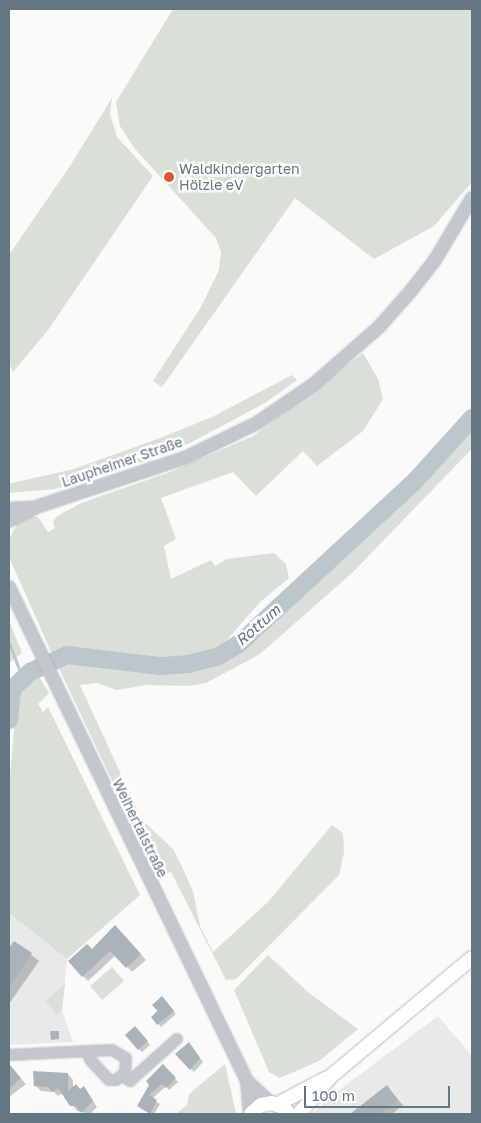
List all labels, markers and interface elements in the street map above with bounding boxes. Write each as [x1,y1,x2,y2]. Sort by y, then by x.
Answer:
place label: Waldkindergarten Hölzle eV [179,161,300,193]
marker: Waldkindergarten Hölzle eV [163,171,175,183]
street label: Laupheimer Straße [59,433,185,491]
water label: Rottum [232,601,284,649]
street label: Weihertalstraße [109,776,171,880]
scale bar [306,1076,452,1108]
text: 100 m [312,1086,355,1104]

